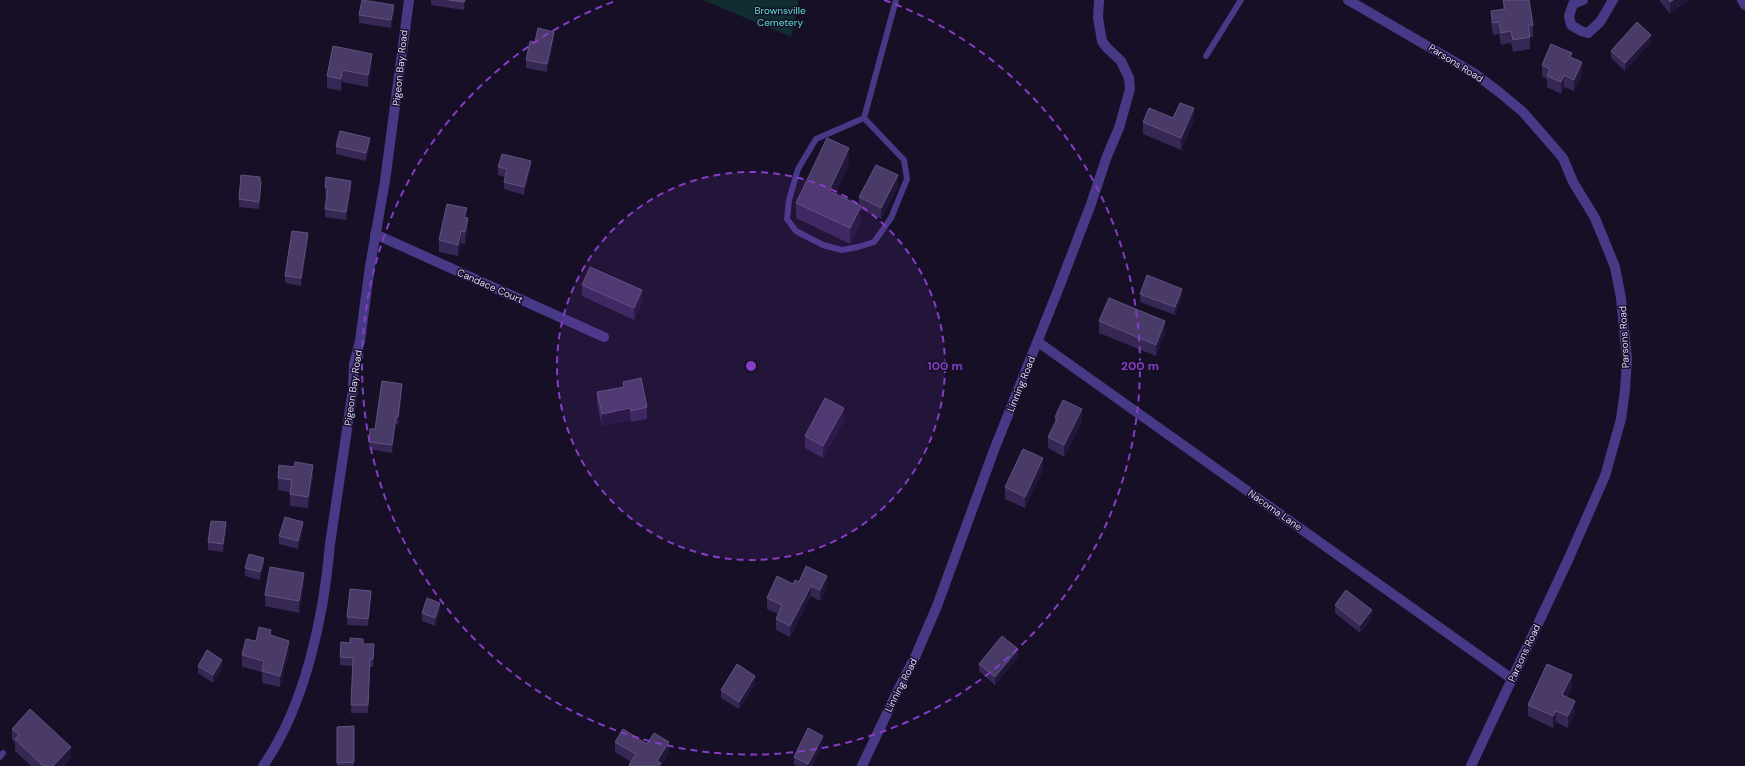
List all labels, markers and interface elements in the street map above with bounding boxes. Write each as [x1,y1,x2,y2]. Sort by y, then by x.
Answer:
park label: Brownsville Cemetery [754,4,806,29]
street label: Pigeon Bay Road [390,29,410,107]
street label: Parsons Road [1426,41,1486,85]
street label: Candace Court [455,266,525,306]
street label: Parsons Road [1616,306,1632,368]
street label: Pigeon Bay Road [341,349,365,427]
street label: Linning Road [1004,354,1038,414]
text: 100 m [927,358,963,374]
text: 200 m [1121,358,1159,374]
centre of rings [744,359,758,373]
street label: Nacoma Lane [1245,487,1305,534]
street label: Parsons Road [1505,622,1543,684]
street label: Linning Road [882,656,920,714]

